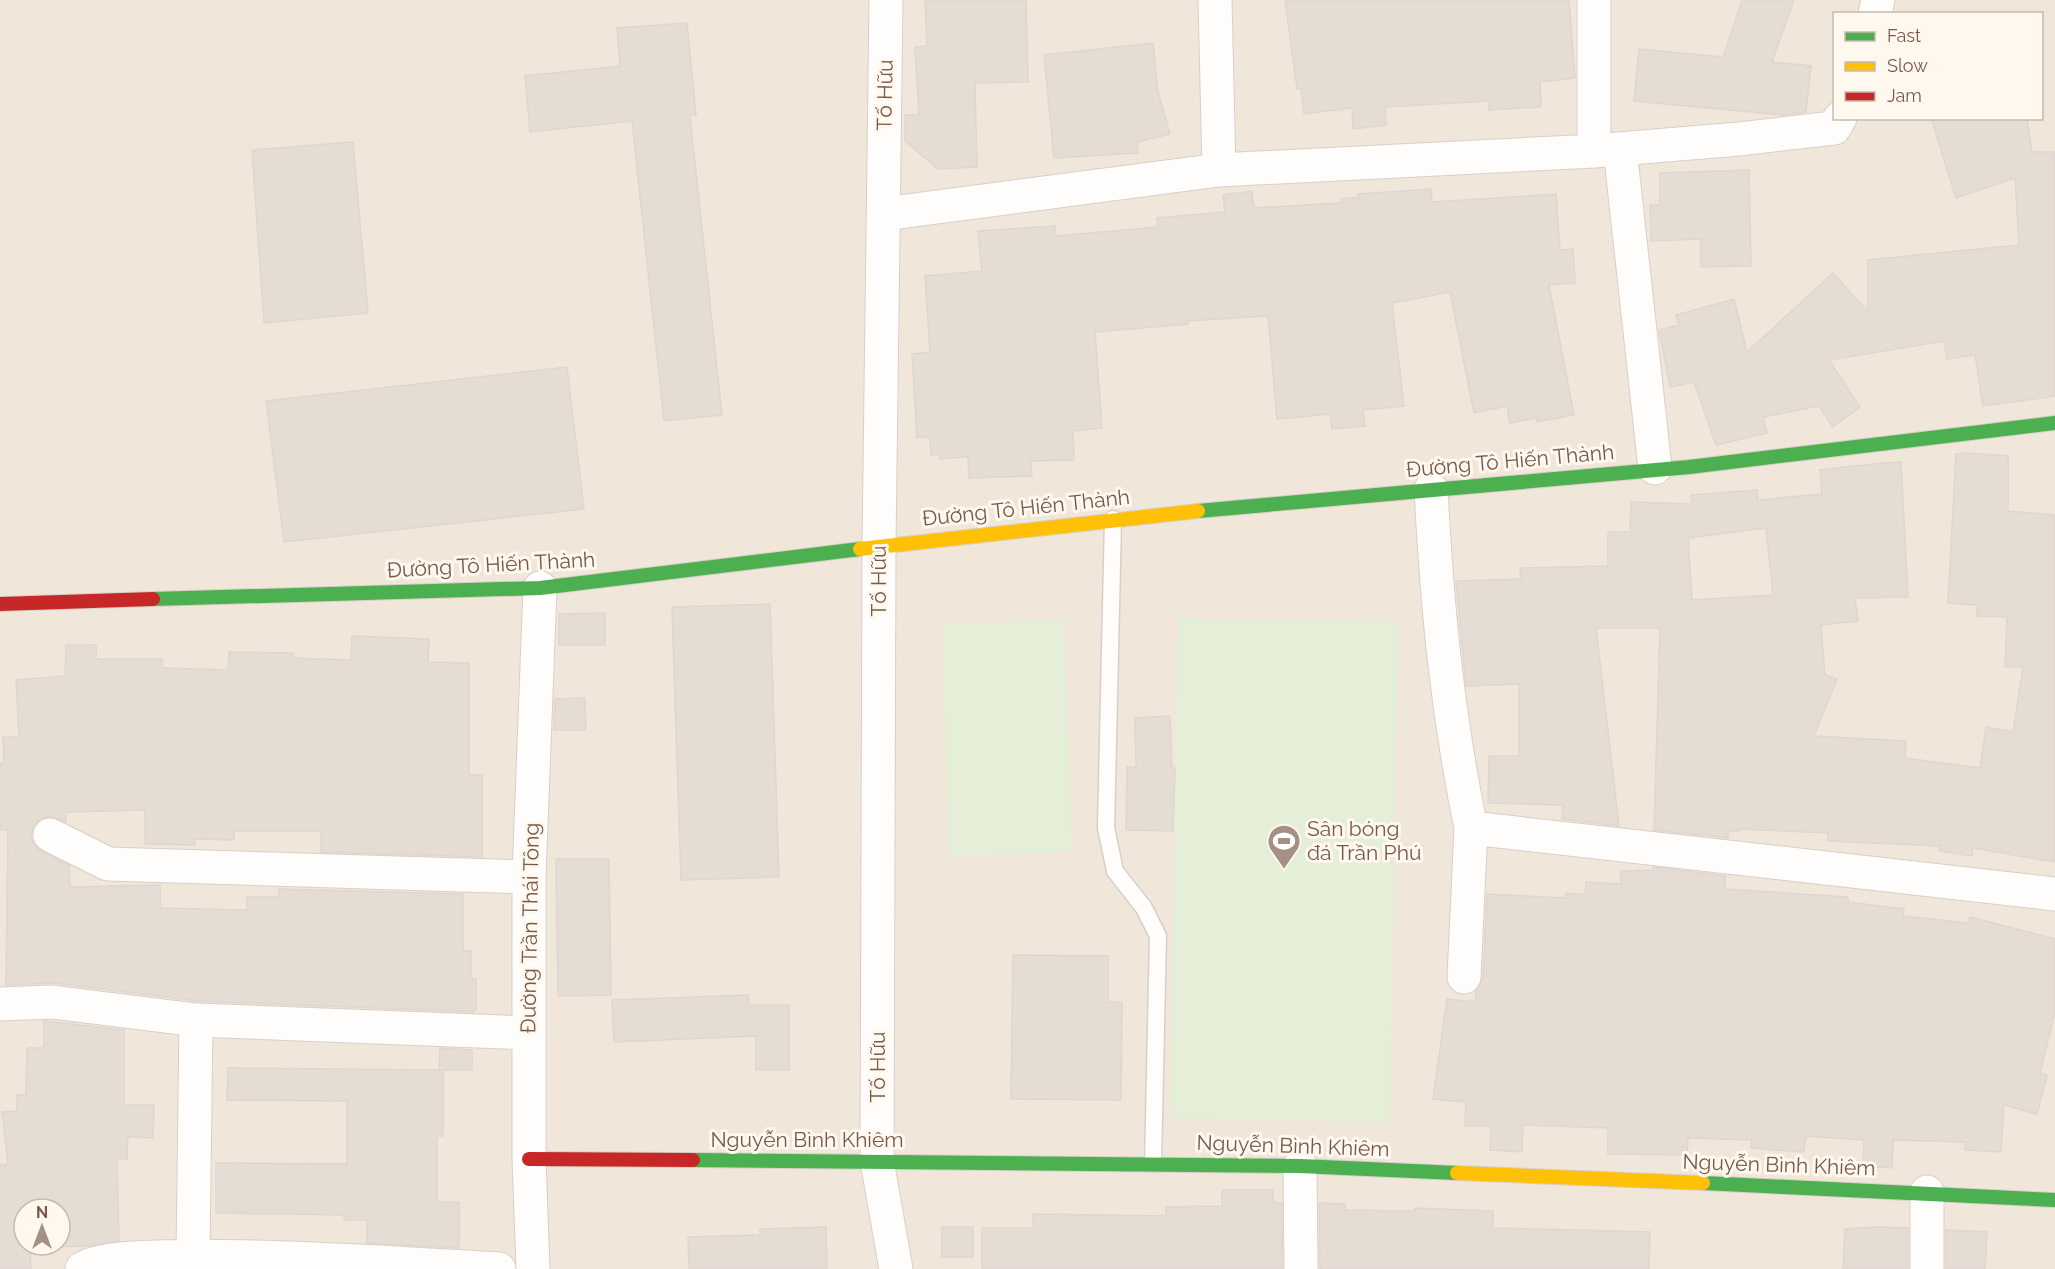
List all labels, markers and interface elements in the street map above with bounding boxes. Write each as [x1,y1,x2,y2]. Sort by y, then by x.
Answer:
legend [1833,12,2043,120]
text: Fast [1887,25,1921,46]
text: Slow [1887,55,1928,76]
street label: Tố Hữu [871,59,898,131]
text: Jam [1887,85,1922,106]
street label: Đường Tô Hiến Thành [1405,439,1615,482]
street label: Đường Tô Hiến Thành [921,484,1131,531]
street label: Tố Hữu [866,545,891,617]
street label: Đường Tô Hiến Thành [386,547,596,582]
place label: Sân bóng đá Trần Phú [1307,816,1421,865]
street label: Đường Trần Thái Tông [515,822,544,1034]
sports icon: Sân bóng đá Trần Phú [1266,823,1302,870]
street label: Tố Hữu [865,1031,890,1103]
street label: Nguyễn Bình Khiêm [710,1127,904,1152]
street label: Nguyễn Bình Khiêm [1196,1130,1390,1161]
street label: Nguyễn Bình Khiêm [1682,1149,1876,1180]
north arrow [12,1197,72,1257]
text: N [36,1203,48,1222]

